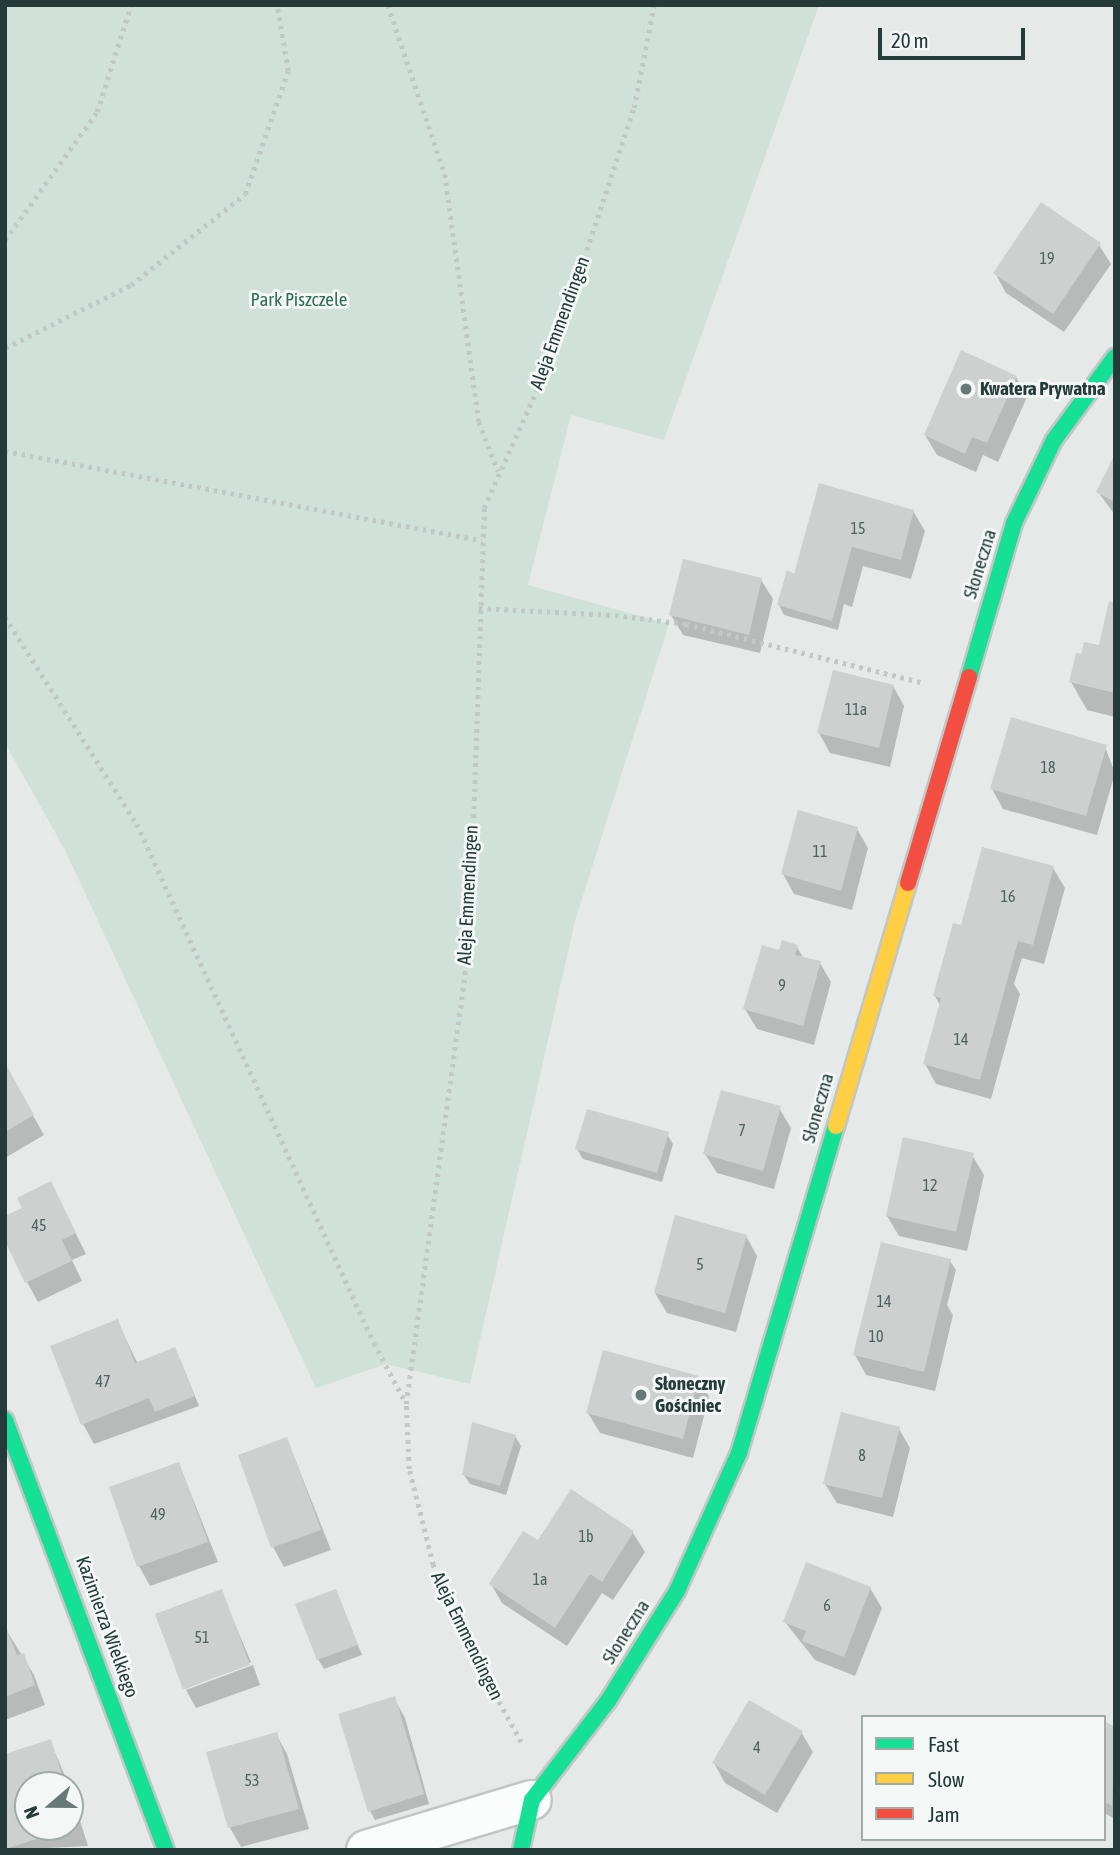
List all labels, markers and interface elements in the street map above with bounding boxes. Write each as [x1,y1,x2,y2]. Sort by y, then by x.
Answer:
scale bar [882,14,1029,58]
text: 20 m [891,28,929,52]
house number: 19 [1039,248,1055,268]
street label: Aleja Emmendingen [525,253,595,393]
park label: Park Piszczele [251,289,347,311]
place label: Kwatera Prywatna [980,378,1106,400]
marker: Kwatera Prywatna [958,381,974,397]
house number: 15 [850,518,866,538]
street label: Słoneczna [959,527,1001,601]
house number: 11a [845,699,867,719]
house number: 18 [1040,757,1056,777]
street label: Aleja Emmendingen [453,824,483,966]
house number: 11 [812,841,828,861]
house number: 16 [1000,886,1016,906]
house number: 9 [778,975,786,995]
house number: 14 [953,1029,969,1049]
street label: Słoneczna [797,1071,839,1145]
house number: 7 [738,1120,746,1140]
house number: 12 [922,1175,938,1195]
house number: 45 [31,1215,47,1235]
house number: 5 [696,1254,704,1274]
house number: 14 [876,1291,892,1311]
house number: 10 [868,1326,884,1346]
house number: 47 [95,1371,111,1391]
place label: Słoneczny Gościniec [655,1373,725,1417]
marker: Słoneczny Gościniec [633,1387,649,1403]
house number: 8 [858,1445,866,1465]
house number: 49 [150,1504,166,1524]
house number: 1b [578,1526,594,1546]
street label: Kazimierza Wielkiego [71,1553,143,1701]
street label: Aleja Emmendingen [426,1568,508,1704]
house number: 1a [533,1569,547,1589]
house number: 6 [823,1595,831,1615]
street label: Słoneczna [597,1596,655,1668]
house number: 51 [194,1627,210,1647]
legend [861,1715,1106,1841]
text: Fast [928,1732,959,1756]
house number: 4 [753,1737,761,1757]
text: Slow [928,1767,964,1791]
house number: 53 [244,1770,260,1790]
north arrow [14,1771,84,1841]
text: Jam [928,1802,960,1826]
text: N [19,1803,43,1822]

